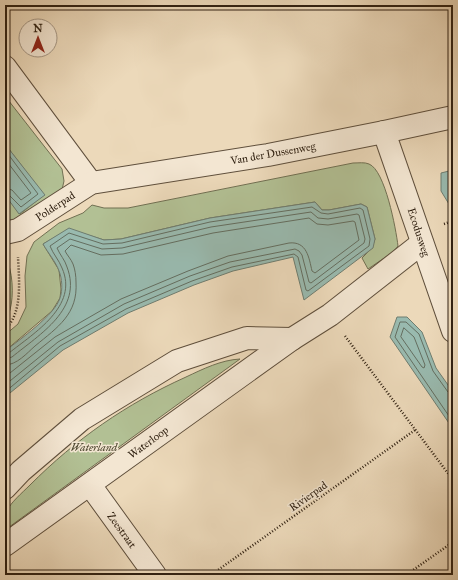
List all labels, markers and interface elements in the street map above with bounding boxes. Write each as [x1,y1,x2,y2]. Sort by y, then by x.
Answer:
north arrow [18,18,58,58]
text: N [33,22,43,35]
street label: Van der Dussenweg [229,139,318,168]
street label: Polderpad [33,189,78,224]
street label: Ecodusweg [405,206,433,259]
street label: Waterloop [126,423,171,461]
park label: Waterland [71,441,118,454]
street label: Rivierpad [287,478,330,514]
street label: Zeestraat [104,510,139,551]

